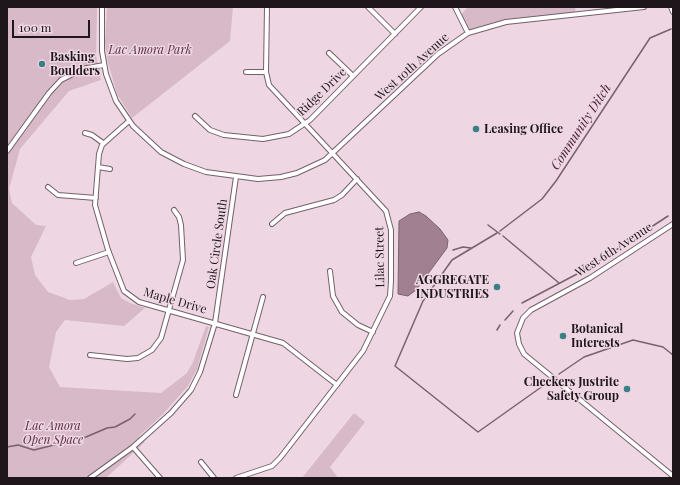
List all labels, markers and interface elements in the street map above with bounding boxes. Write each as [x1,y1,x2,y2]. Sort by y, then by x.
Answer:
scale bar [14,12,92,38]
text: 100 m [19,19,51,35]
street label: West 10th Avenue [372,30,452,104]
park label: Lac Amora Park [108,43,192,57]
place label: Basking Boulders [50,50,100,78]
marker: Basking Boulders [37,59,47,69]
street label: Ridge Drive [294,65,350,119]
water label: Community Ditch [547,81,615,173]
place label: Leasing Office [484,122,563,136]
marker: Leasing Office [471,124,481,134]
street label: Oak Circle South [204,198,230,290]
street label: West 6th Avenue [573,220,655,280]
street label: Lilac Street [372,226,388,288]
place label: AGGREGATE INDUSTRIES [416,273,489,301]
marker: AGGREGATE INDUSTRIES [492,282,502,292]
street label: Maple Drive [142,285,208,317]
place label: Botanical Interests [571,322,623,350]
marker: Botanical Interests [558,331,568,341]
place label: Checkers Justrite Safety Group [524,375,619,403]
marker: Checkers Justrite Safety Group [622,384,632,394]
park label: Lac Amora Open Space [23,419,83,447]

